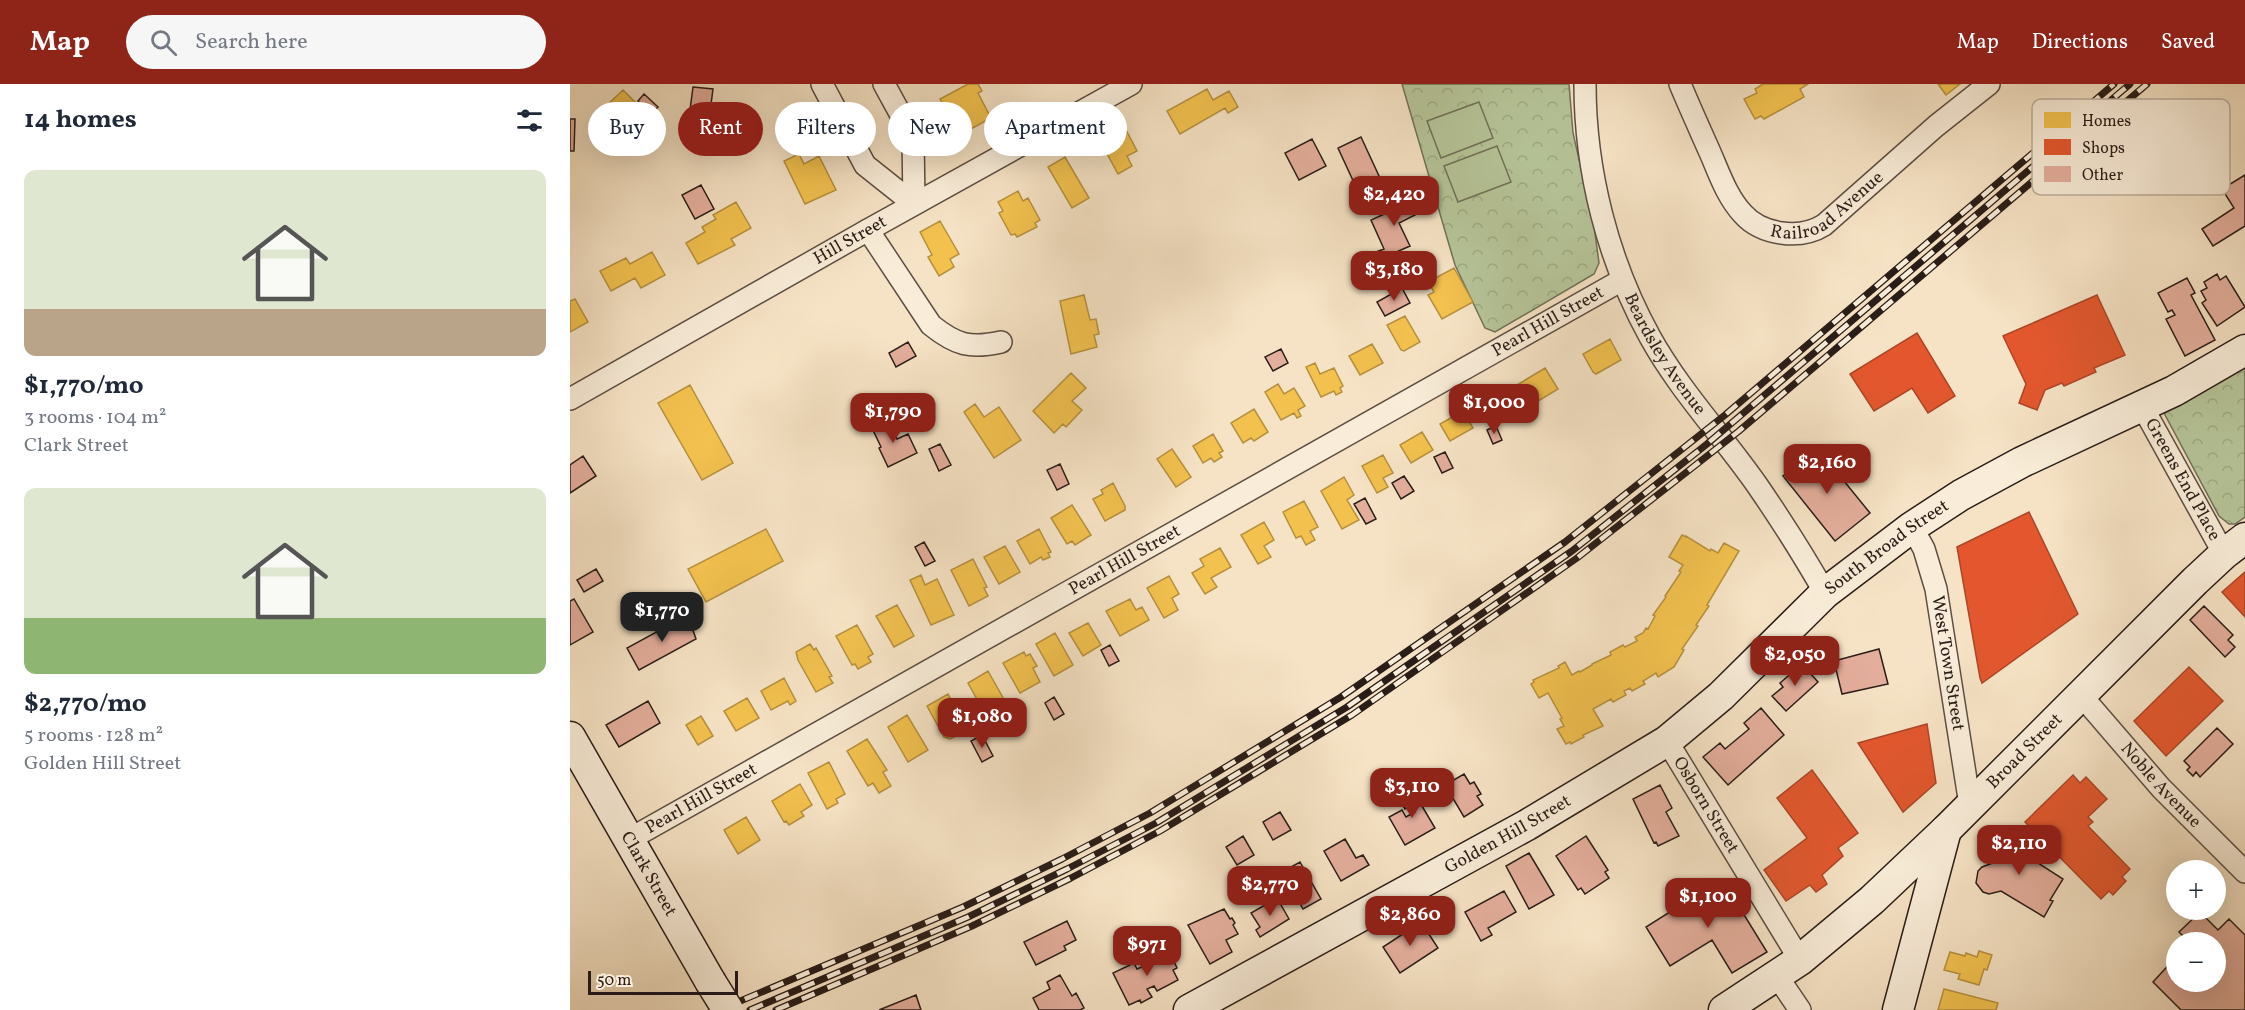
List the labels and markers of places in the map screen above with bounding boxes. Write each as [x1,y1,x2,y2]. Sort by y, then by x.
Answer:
pin: $2,420 [1345,176,1443,227]
pin: $3,180 [1345,251,1443,302]
pin: $1,000 [1445,384,1543,435]
pin: $1,790 [844,393,942,444]
pin: $2,160 [1778,444,1876,495]
pin: $1,770 [613,592,711,643]
pin: $2,050 [1746,636,1844,687]
pin: $1,080 [933,698,1031,749]
pin: $3,110 [1363,768,1461,819]
pin: $2,110 [1970,825,2068,876]
pin: $2,770 [1221,866,1319,917]
pin: $1,100 [1659,878,1757,929]
pin: $2,860 [1361,896,1459,947]
pin: $971 [1111,926,1183,977]

